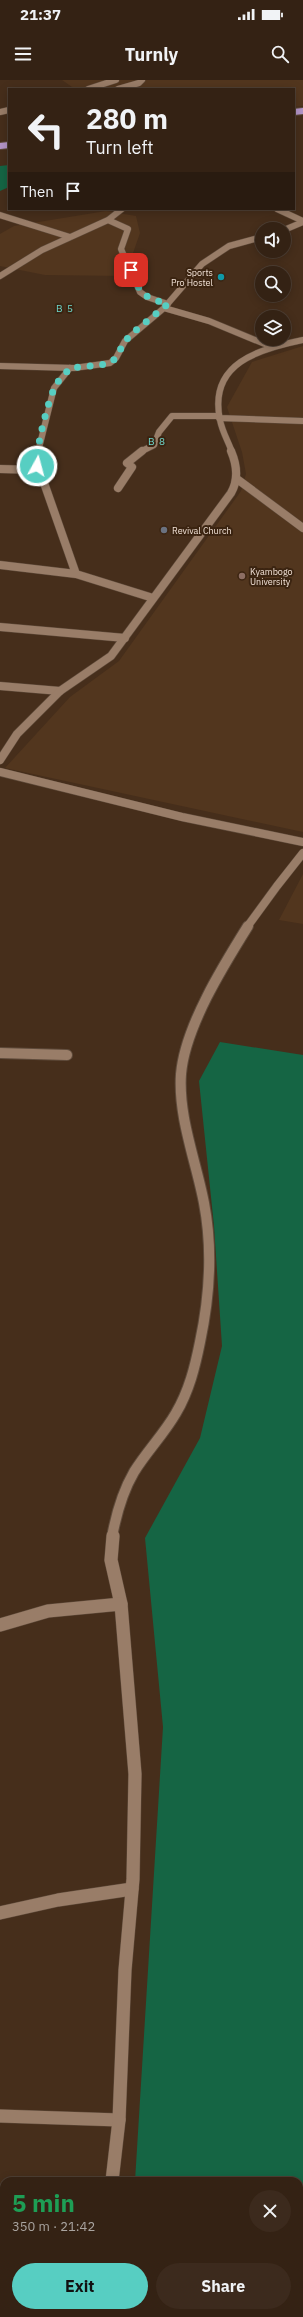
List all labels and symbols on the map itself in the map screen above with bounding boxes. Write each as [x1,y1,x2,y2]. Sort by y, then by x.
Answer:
pin [114,253,148,287]
place label: Sports Pro Hostel [171,267,214,288]
marker: Sports Pro Hostel [216,272,226,282]
district label: B 5 [56,302,74,315]
district label: B 8 [148,435,166,448]
position arrow [16,445,58,487]
marker: Revival Church [159,525,169,535]
place label: Revival Church [172,525,232,536]
place label: Kyambogo University [250,566,293,587]
marker: Kyambogo University [237,571,247,581]

